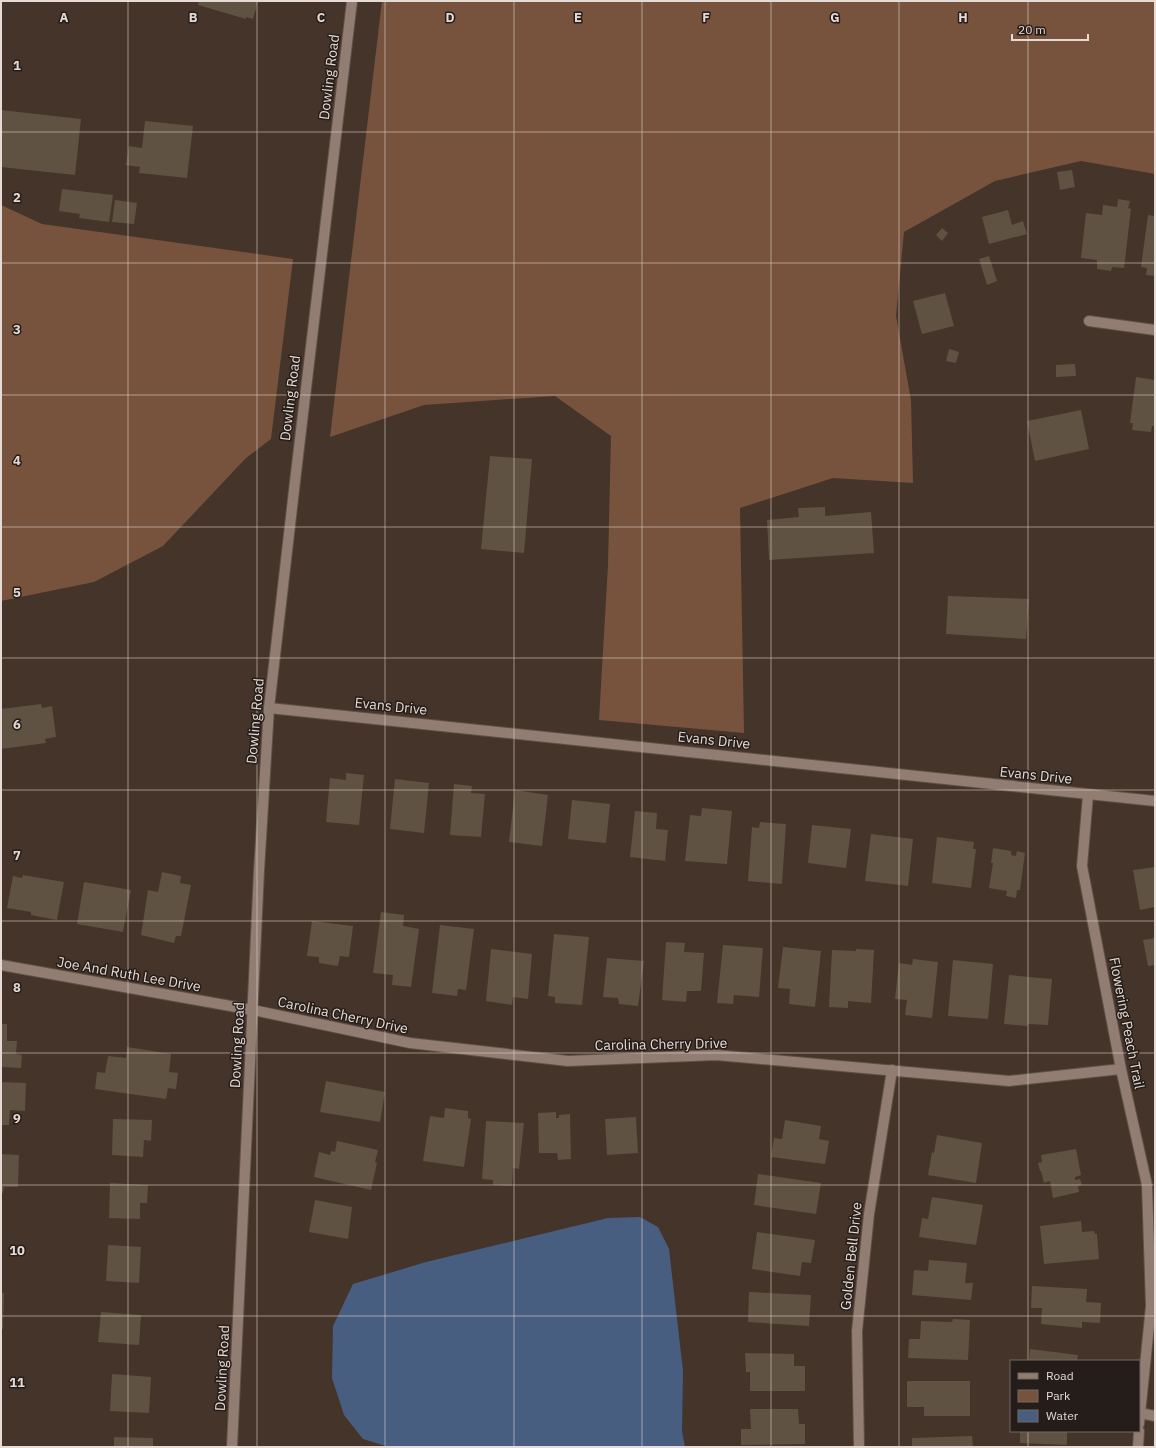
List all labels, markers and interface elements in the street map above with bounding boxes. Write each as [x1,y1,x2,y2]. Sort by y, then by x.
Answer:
text: A [60,9,69,26]
text: B [189,9,198,26]
text: C [317,9,326,26]
text: D [445,9,455,26]
text: E [574,9,582,26]
text: F [702,9,710,26]
text: G [830,9,840,26]
text: H [958,9,968,26]
scale bar [1012,16,1088,42]
text: 20 m [1018,22,1046,37]
street label: Dowling Road [315,33,343,121]
text: 1 [13,57,21,74]
text: 2 [13,189,21,206]
text: 3 [13,321,21,338]
street label: Dowling Road [276,354,304,442]
text: 4 [13,452,21,469]
text: 5 [13,584,21,601]
street label: Dowling Road [242,677,268,765]
street label: Evans Drive [354,693,429,719]
text: 6 [13,716,21,733]
street label: Evans Drive [677,727,752,753]
street label: Evans Drive [999,762,1074,788]
text: 7 [13,847,21,864]
street label: Joe And Ruth Lee Drive [56,953,202,996]
street label: Flowering Peach Trail [1105,956,1149,1091]
text: 8 [13,979,21,996]
street label: Carolina Cherry Drive [276,992,410,1038]
street label: Dowling Road [226,1002,248,1088]
street label: Carolina Cherry Drive [595,1034,728,1054]
text: 9 [13,1110,21,1127]
street label: Golden Bell Drive [836,1201,866,1311]
text: 10 [9,1242,25,1259]
street label: Dowling Road [211,1325,233,1411]
legend [1010,1360,1140,1432]
text: Road [1046,1368,1074,1383]
text: 11 [9,1374,25,1391]
text: Park [1046,1388,1071,1403]
text: Water [1046,1408,1079,1423]

